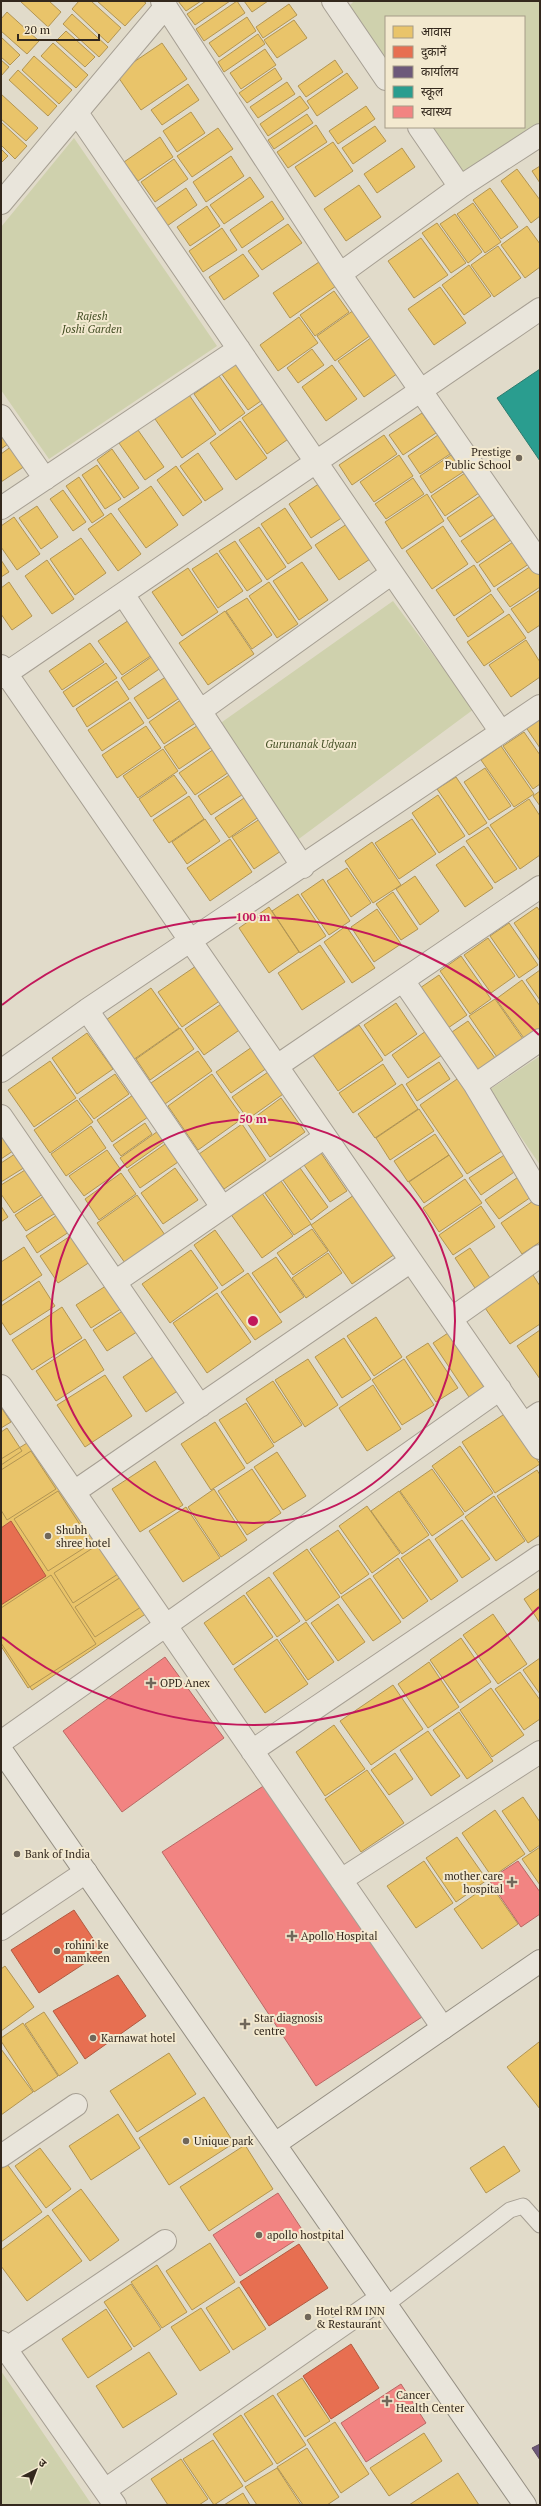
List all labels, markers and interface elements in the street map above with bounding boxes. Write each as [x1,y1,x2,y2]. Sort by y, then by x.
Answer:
scale bar [18,16,99,42]
legend [385,16,525,128]
text: 20 m [24,22,51,37]
text: आवास [421,24,452,39]
text: दुकानें [421,44,447,60]
text: कार्यालय [421,64,460,79]
text: स्कूल [421,84,444,100]
text: स्वास्थ्य [421,104,453,119]
park label: Rajesh Joshi Garden [61,309,122,336]
place label: Prestige Public School [445,445,511,472]
marker: Prestige Public School [514,453,524,463]
park label: Gurunanak Udyaan [265,737,357,751]
text: 100 m [236,909,270,924]
text: 50 m [239,1111,267,1126]
centre of rings [246,1314,260,1328]
place label: Shubh shree hotel [56,1523,111,1550]
marker: Shubh shree hotel [43,1531,53,1541]
place label: OPD Anex [160,1676,210,1690]
marker: OPD Anex [145,1677,157,1689]
place label: Bank of India [25,1847,91,1861]
marker: Bank of India [12,1849,22,1859]
place label: mother care hospital [444,1869,503,1896]
marker: mother care hospital [506,1876,518,1888]
place label: Apollo Hospital [301,1929,378,1943]
marker: Apollo Hospital [286,1930,298,1942]
place label: rohini ke namkeen [65,1938,110,1965]
marker: rohini ke namkeen [52,1946,62,1956]
place label: Star diagnosis centre [254,2011,323,2038]
marker: Star diagnosis centre [239,2018,251,2030]
place label: Karnawat hotel [101,2031,176,2045]
marker: Karnawat hotel [88,2033,98,2043]
place label: Unique park [194,2134,254,2148]
marker: Unique park [181,2136,191,2146]
place label: apollo hostpital [267,2228,344,2242]
marker: apollo hostpital [254,2230,264,2240]
place label: Hotel RM INN & Restaurant [316,2304,385,2331]
marker: Hotel RM INN & Restaurant [303,2312,313,2322]
place label: Cancer Health Center [396,2388,465,2415]
marker: Cancer Health Center [381,2395,393,2407]
north arrow [16,2450,56,2490]
text: उ [36,2455,50,2470]

